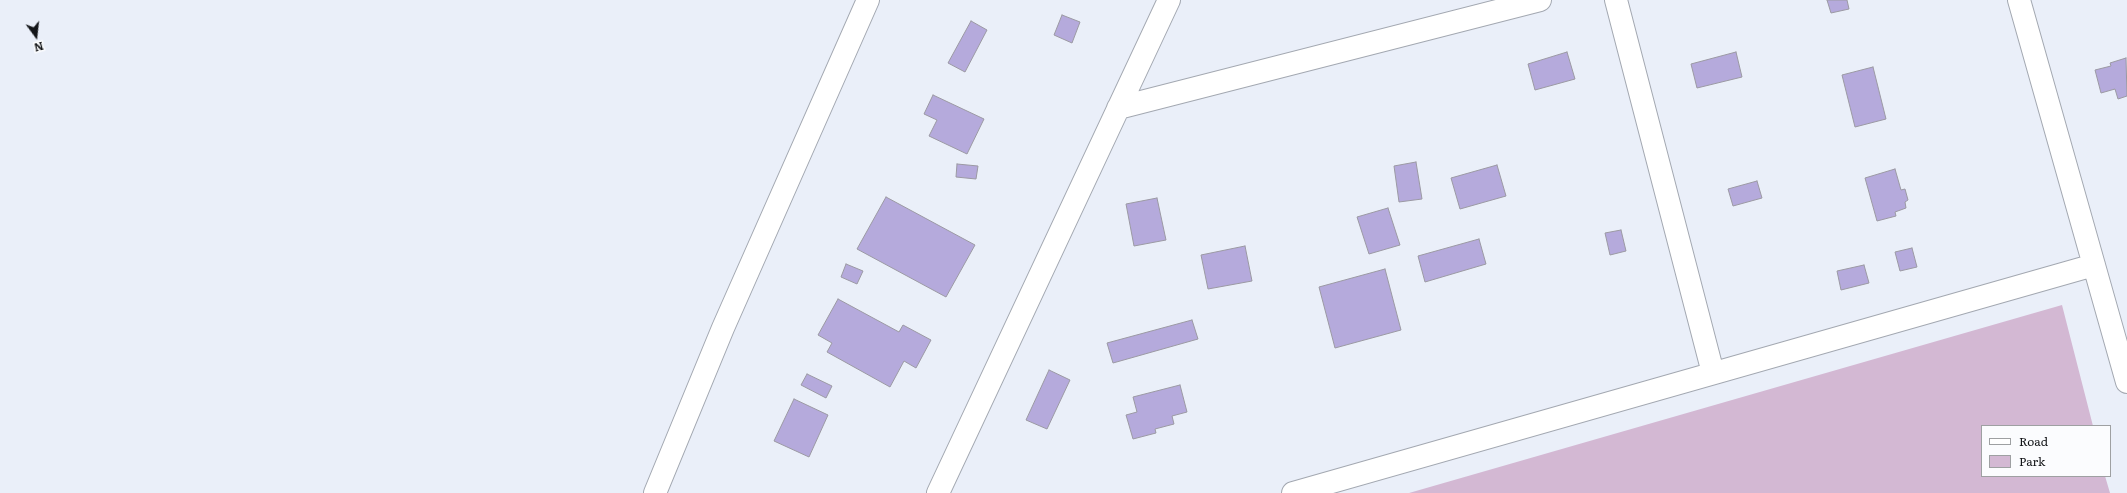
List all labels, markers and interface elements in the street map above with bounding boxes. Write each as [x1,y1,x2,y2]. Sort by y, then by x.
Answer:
north arrow [16,16,56,56]
text: N [33,39,46,57]
legend [1981,425,2111,477]
text: Road [2019,432,2048,450]
text: Park [2019,452,2045,470]

